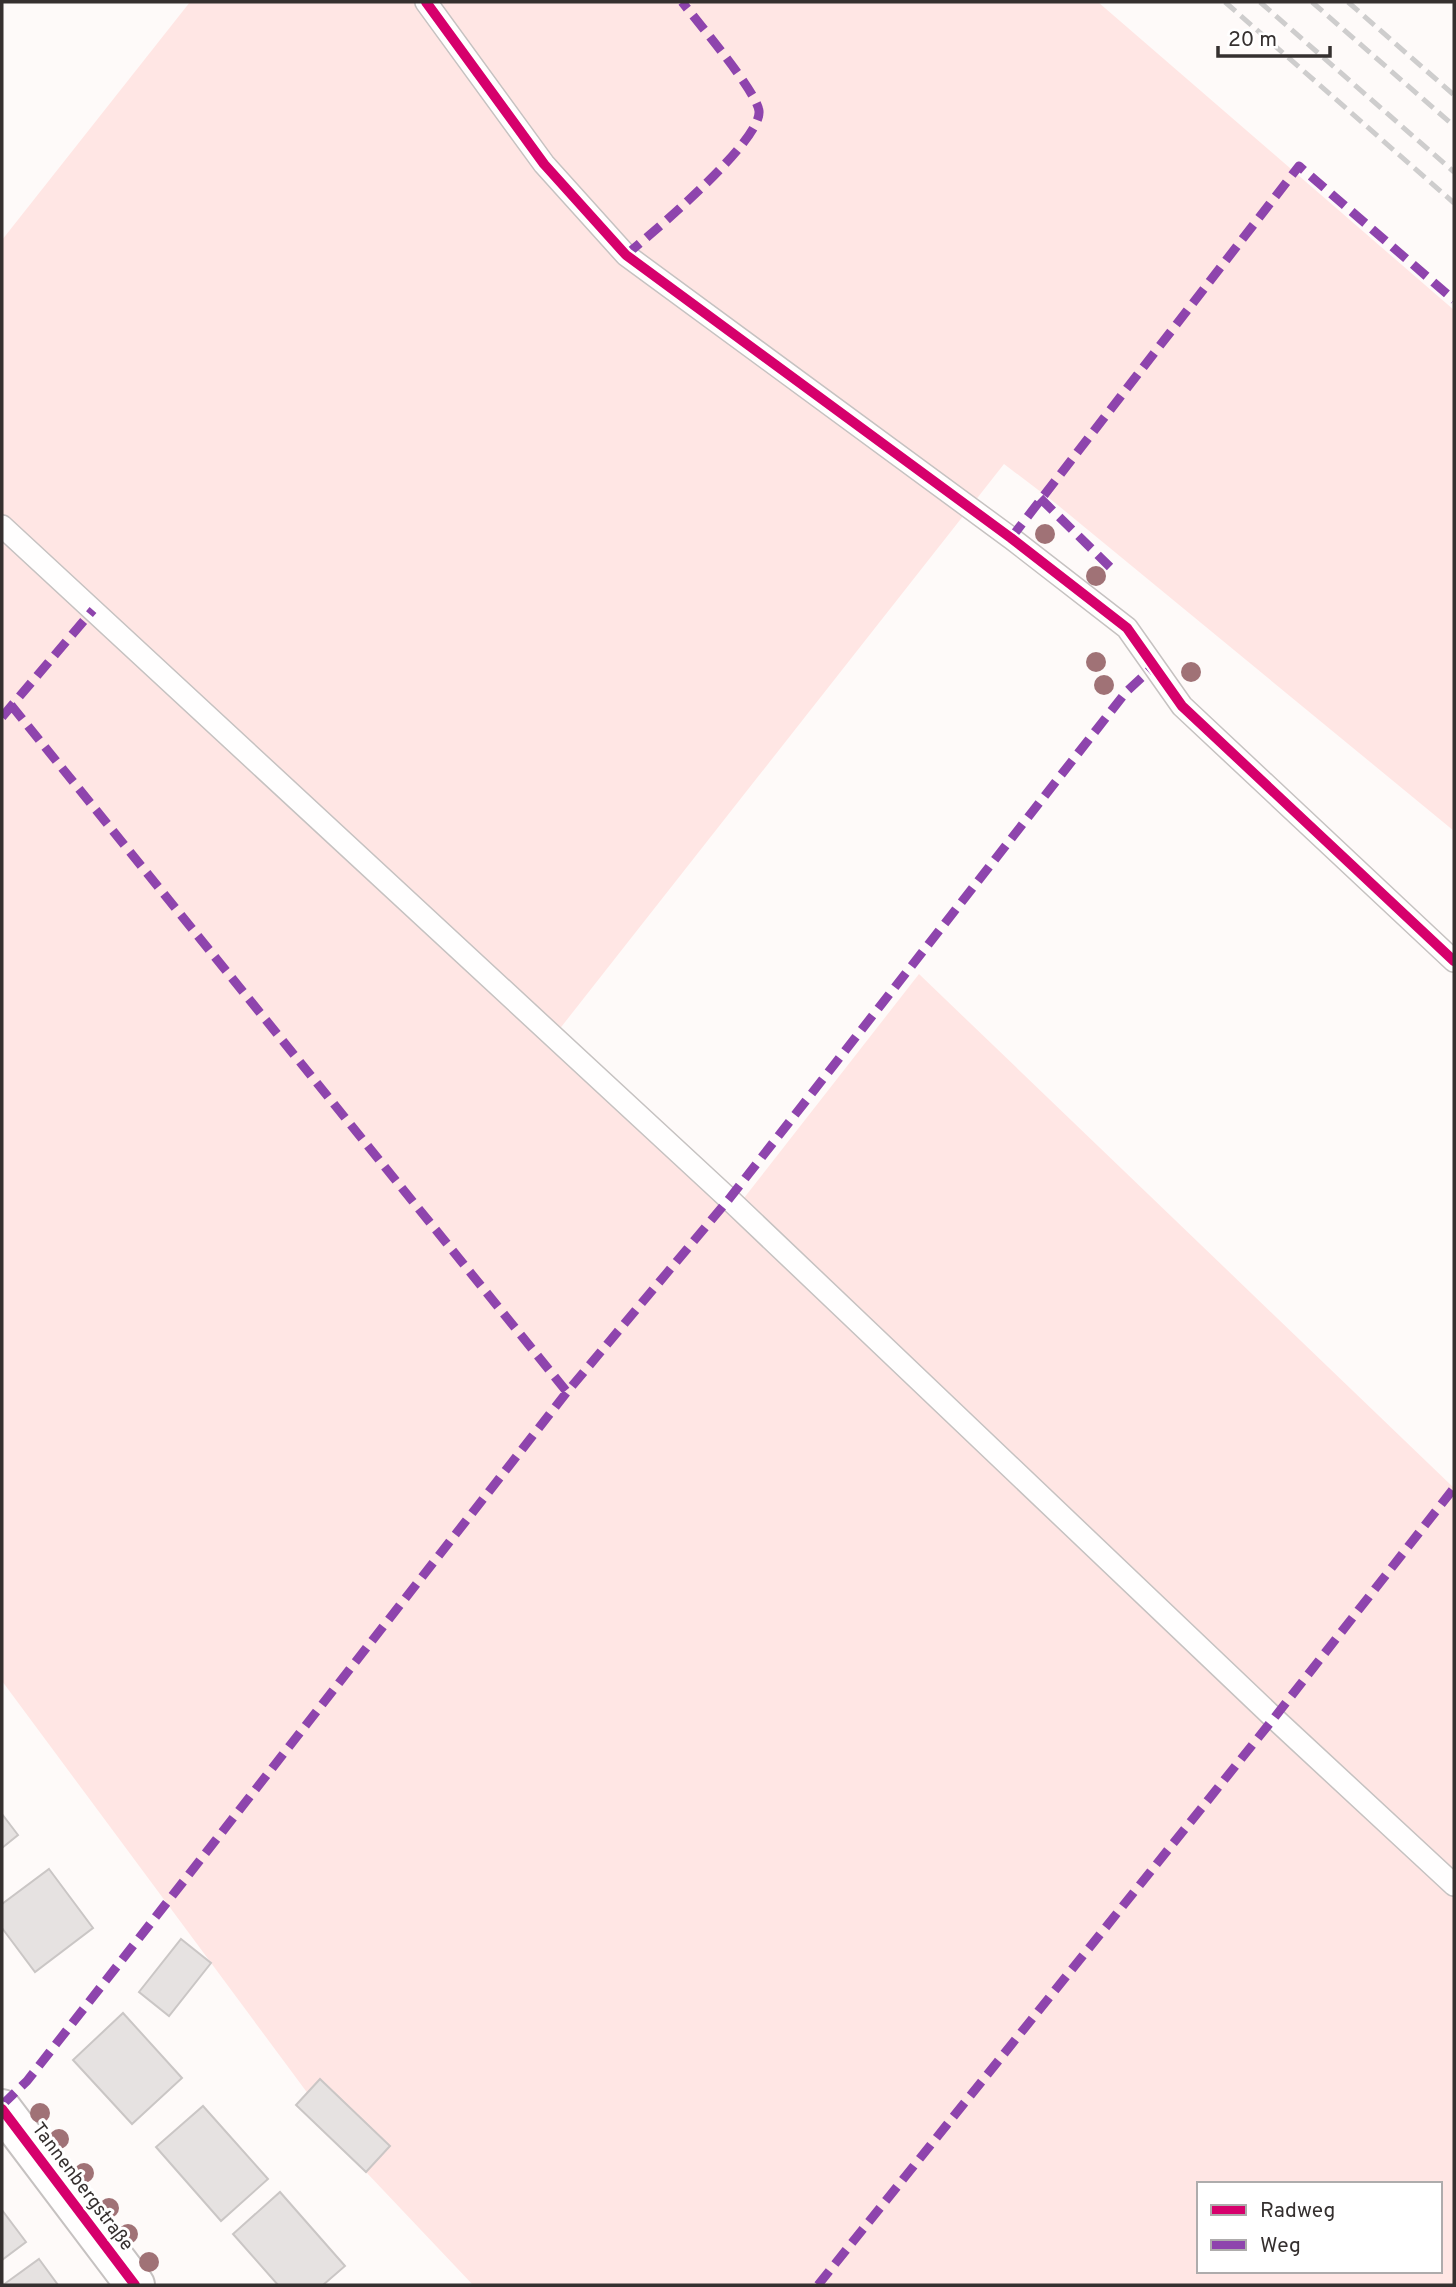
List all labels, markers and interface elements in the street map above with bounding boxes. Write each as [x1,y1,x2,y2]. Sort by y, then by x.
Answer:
scale bar [1218,14,1330,58]
text: 20 m [1228,27,1277,54]
street label: Tannenbergstraße [26,2118,138,2256]
legend [1197,2182,1442,2273]
text: Radweg [1260,2198,1335,2225]
text: Weg [1260,2233,1301,2260]

